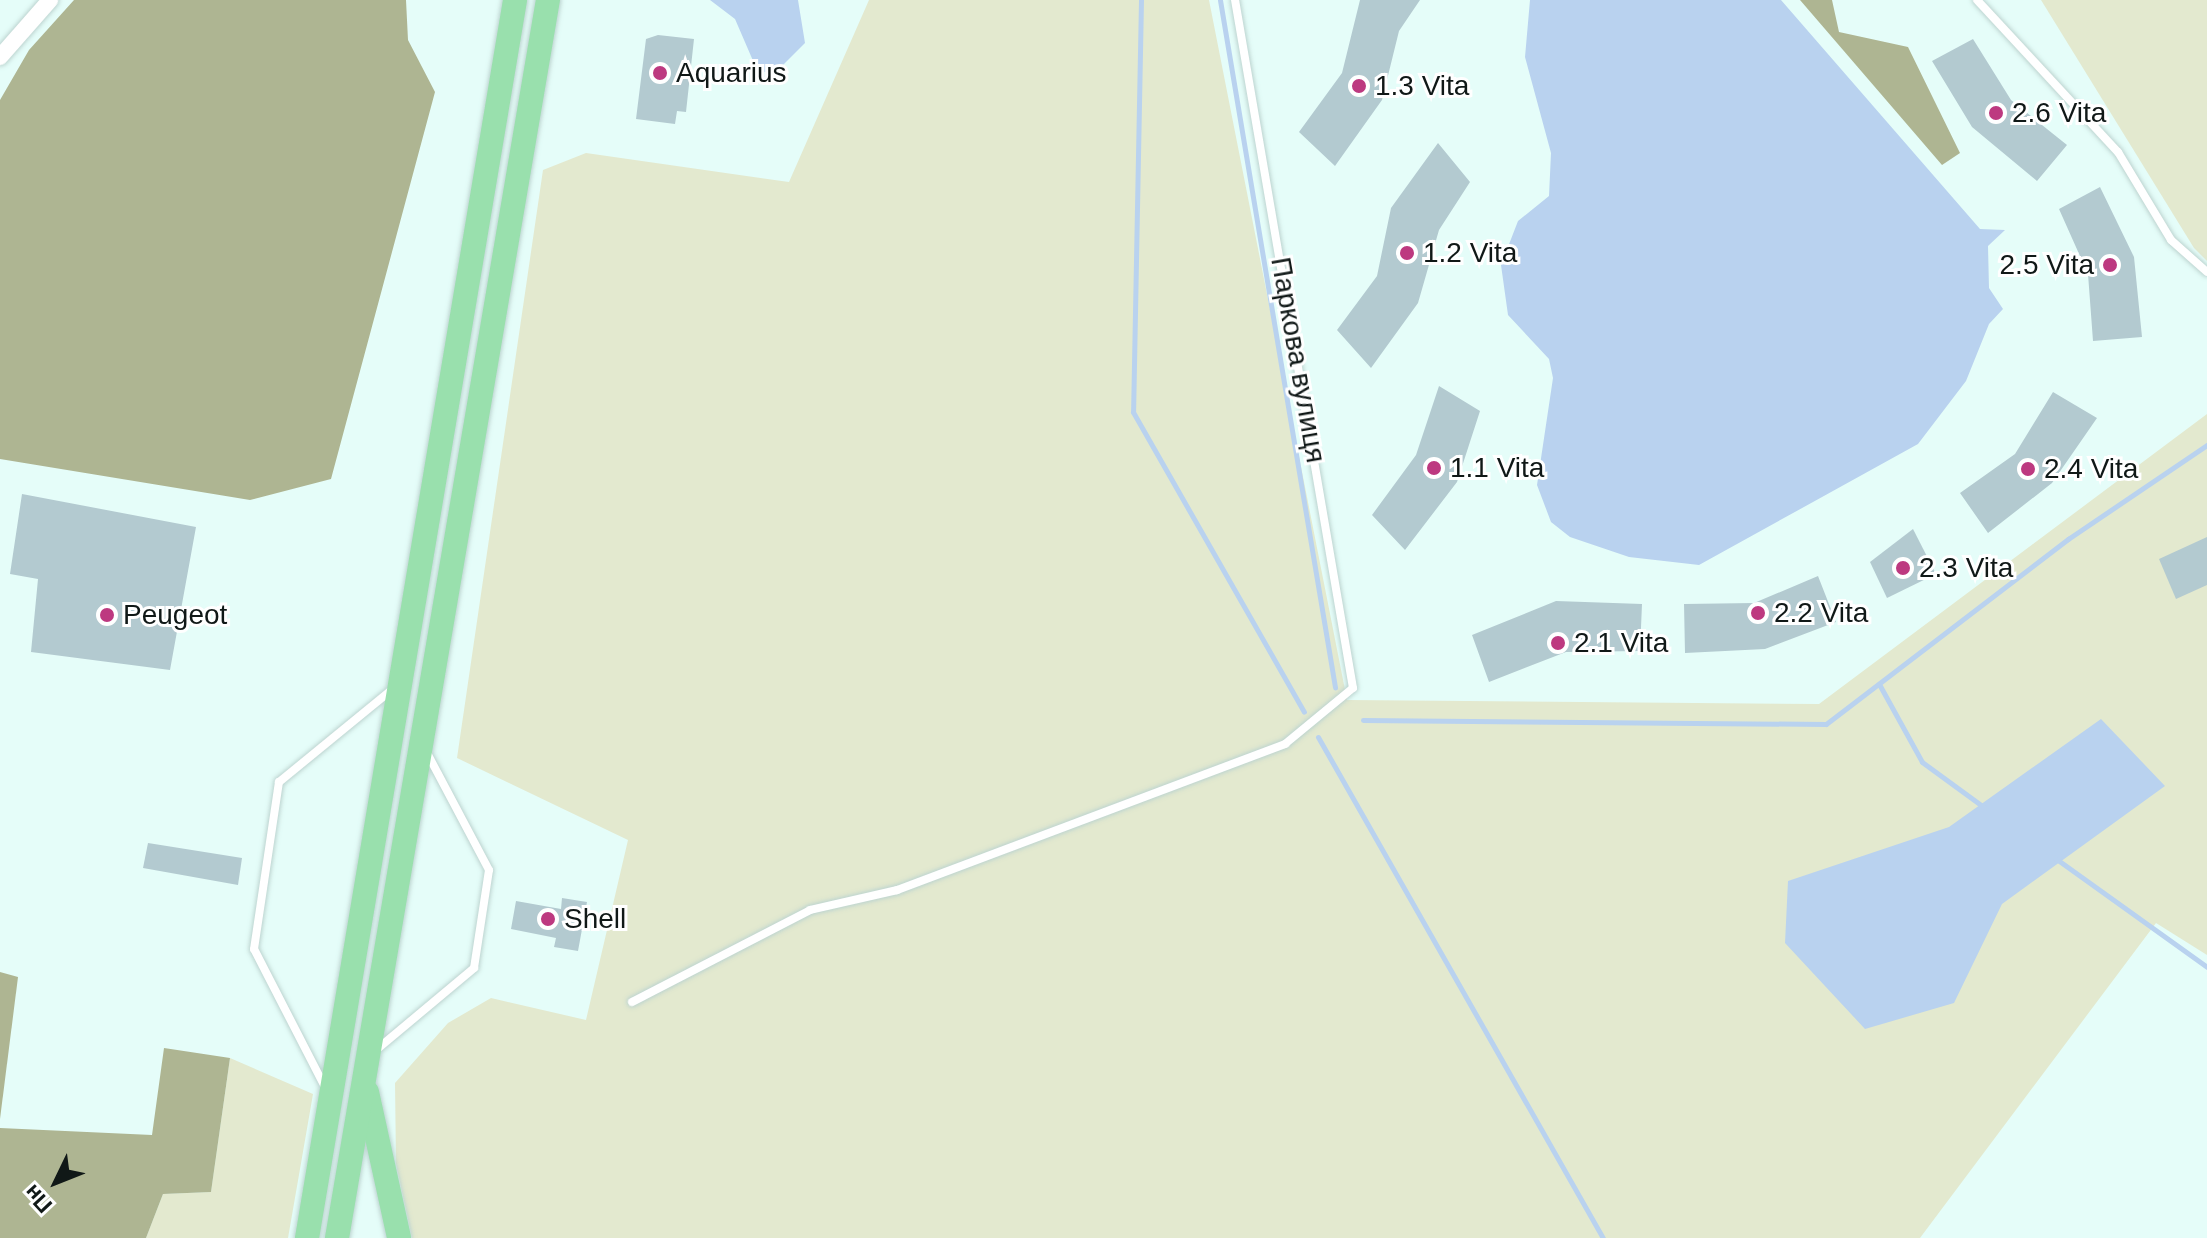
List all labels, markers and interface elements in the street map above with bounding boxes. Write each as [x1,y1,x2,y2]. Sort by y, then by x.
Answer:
place label: Aquarius [676,56,787,90]
marker: Aquarius [651,64,669,82]
place label: 1.3 Vita [1375,69,1469,103]
marker: 1.3 Vita [1350,77,1368,95]
place label: 2.6 Vita [2012,96,2106,130]
marker: 2.6 Vita [1987,104,2005,122]
place label: 1.2 Vita [1423,236,1517,270]
marker: 1.2 Vita [1398,244,1416,262]
place label: 2.5 Vita [2000,248,2094,282]
street label: Паркова вулиця [1263,255,1333,465]
marker: 2.5 Vita [2101,256,2119,274]
place label: 1.1 Vita [1450,451,1544,485]
place label: 2.4 Vita [2044,452,2138,486]
marker: 1.1 Vita [1425,459,1443,477]
marker: 2.4 Vita [2019,460,2037,478]
place label: 2.3 Vita [1919,551,2013,585]
marker: 2.3 Vita [1894,559,1912,577]
place label: 2.2 Vita [1774,596,1868,630]
place label: Peugeot [123,598,227,632]
marker: 2.2 Vita [1749,604,1767,622]
marker: Peugeot [98,606,116,624]
place label: 2.1 Vita [1574,626,1668,660]
marker: 2.1 Vita [1549,634,1567,652]
place label: Shell [564,902,626,936]
marker: Shell [539,910,557,928]
north arrow [16,1142,96,1222]
text: Пн [19,1180,57,1218]

